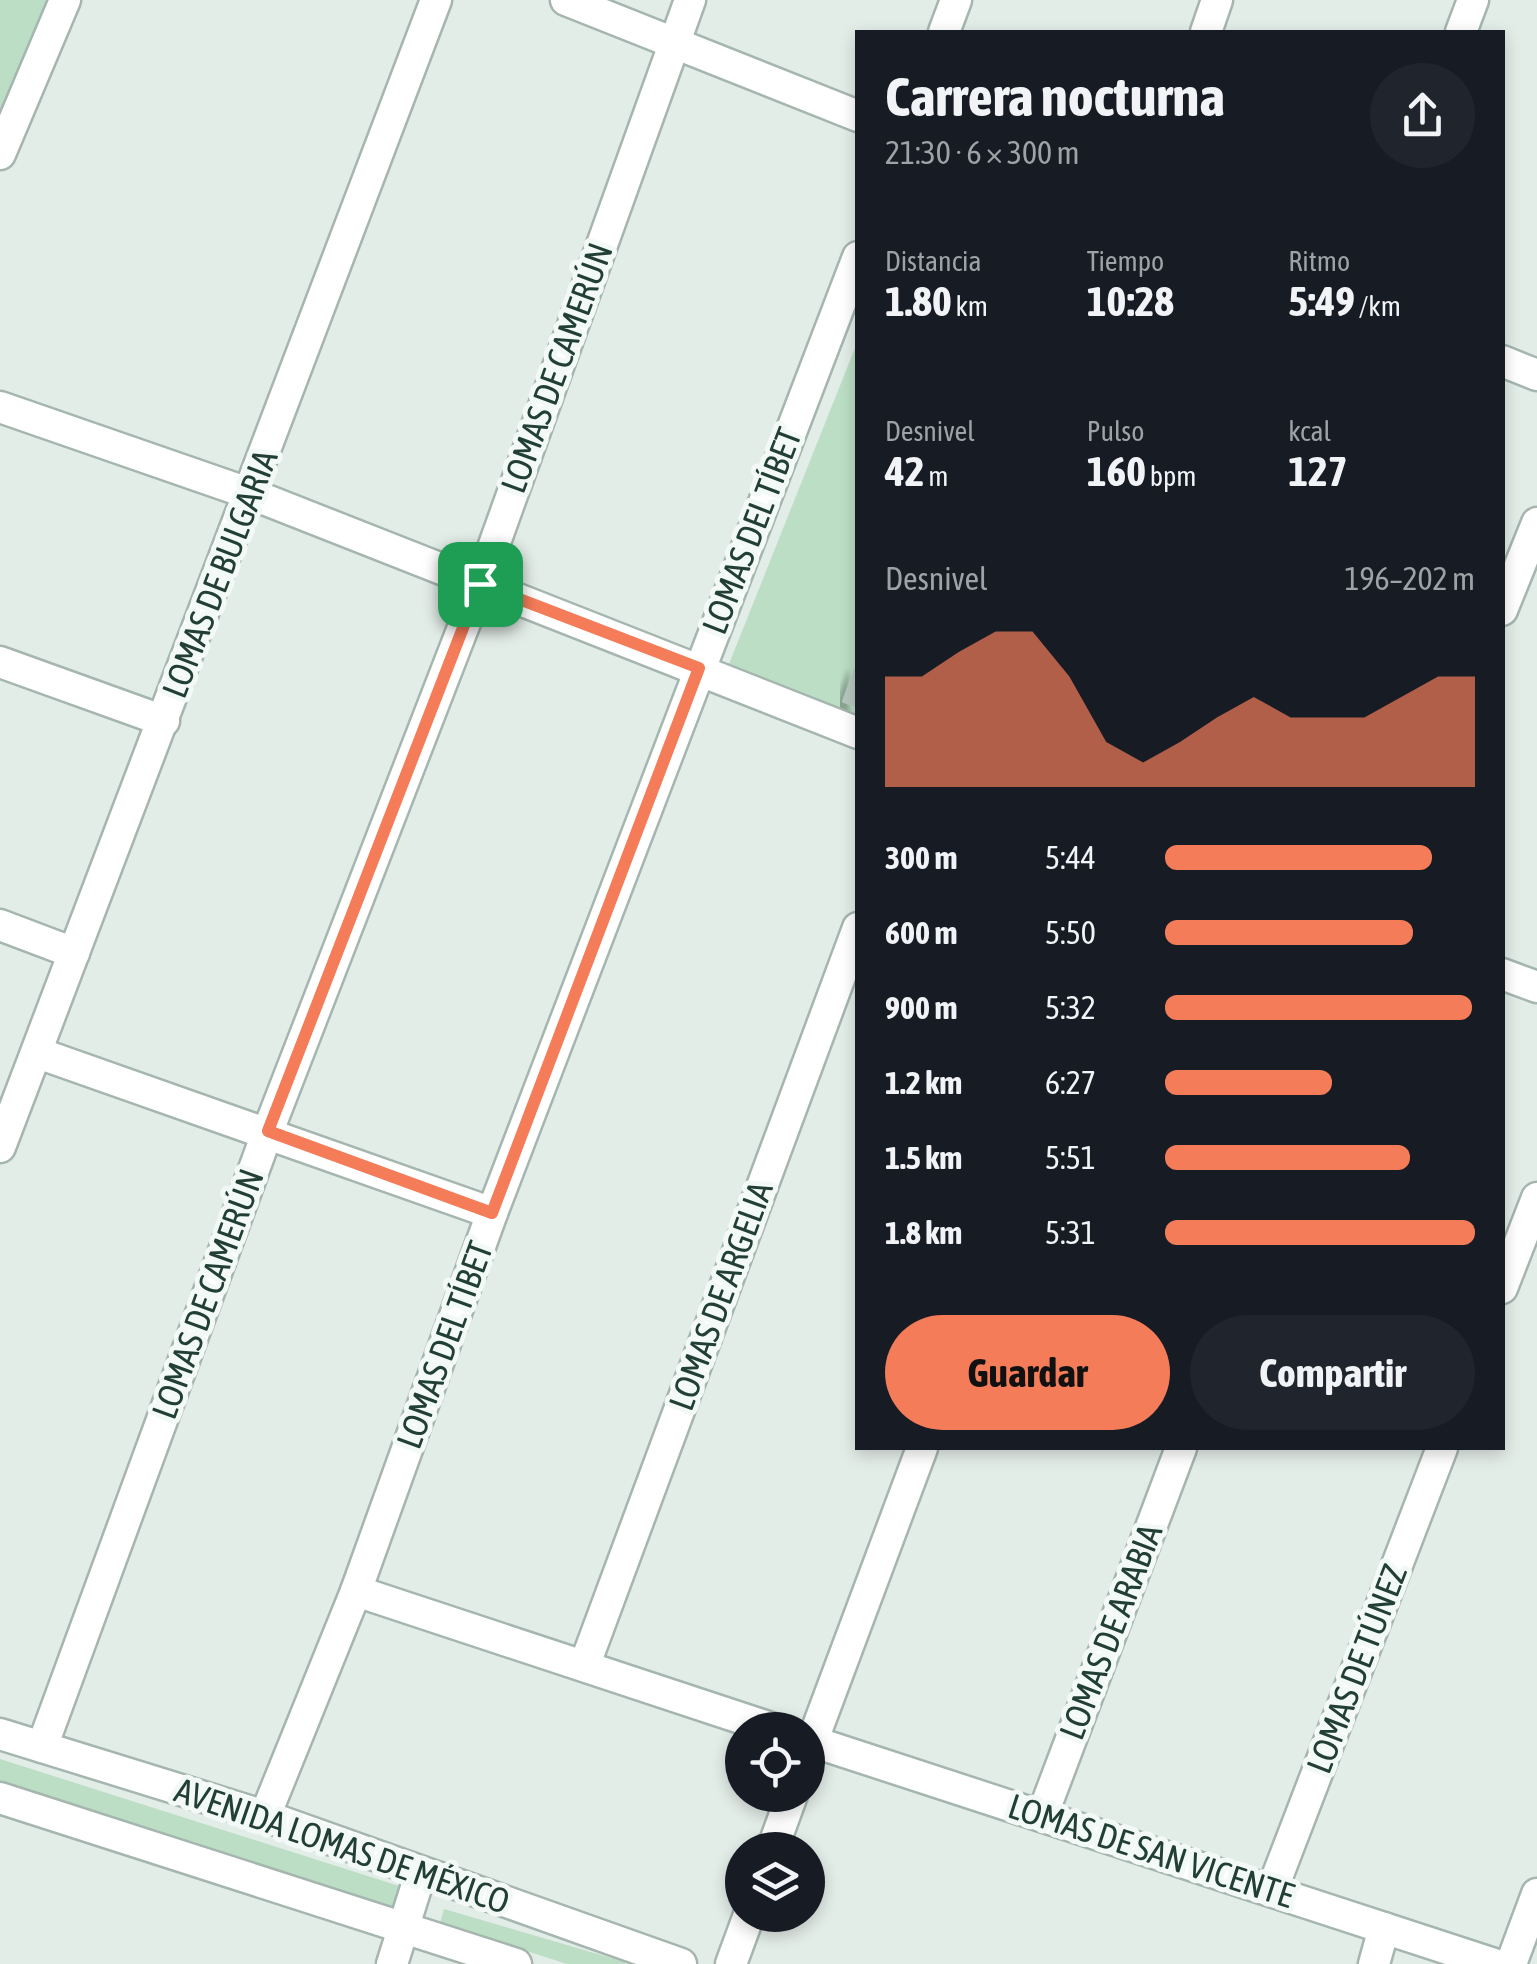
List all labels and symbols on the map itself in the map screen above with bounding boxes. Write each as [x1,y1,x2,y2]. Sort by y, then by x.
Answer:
street label: LOMAS DE CAMERÚN [492,237,620,498]
street label: LOMAS DEL TÍBET [693,422,809,639]
street label: LOMAS DE BULGARIA [153,443,285,703]
pin [438,542,523,627]
street label: LOMAS DE CAMERÚN [143,1163,271,1424]
street label: LOMAS DE ARGELIA [660,1175,780,1415]
street label: LOMAS DEL TÍBET [388,1236,500,1454]
street label: LOMAS DE ARABIA [1051,1518,1170,1745]
street label: LOMAS DE TÚNEZ [1298,1559,1414,1779]
street label: AVENIDA LOMAS DE MÉXICO [170,1769,515,1921]
street label: LOMAS DE SAN VICENTE [1004,1785,1299,1915]

